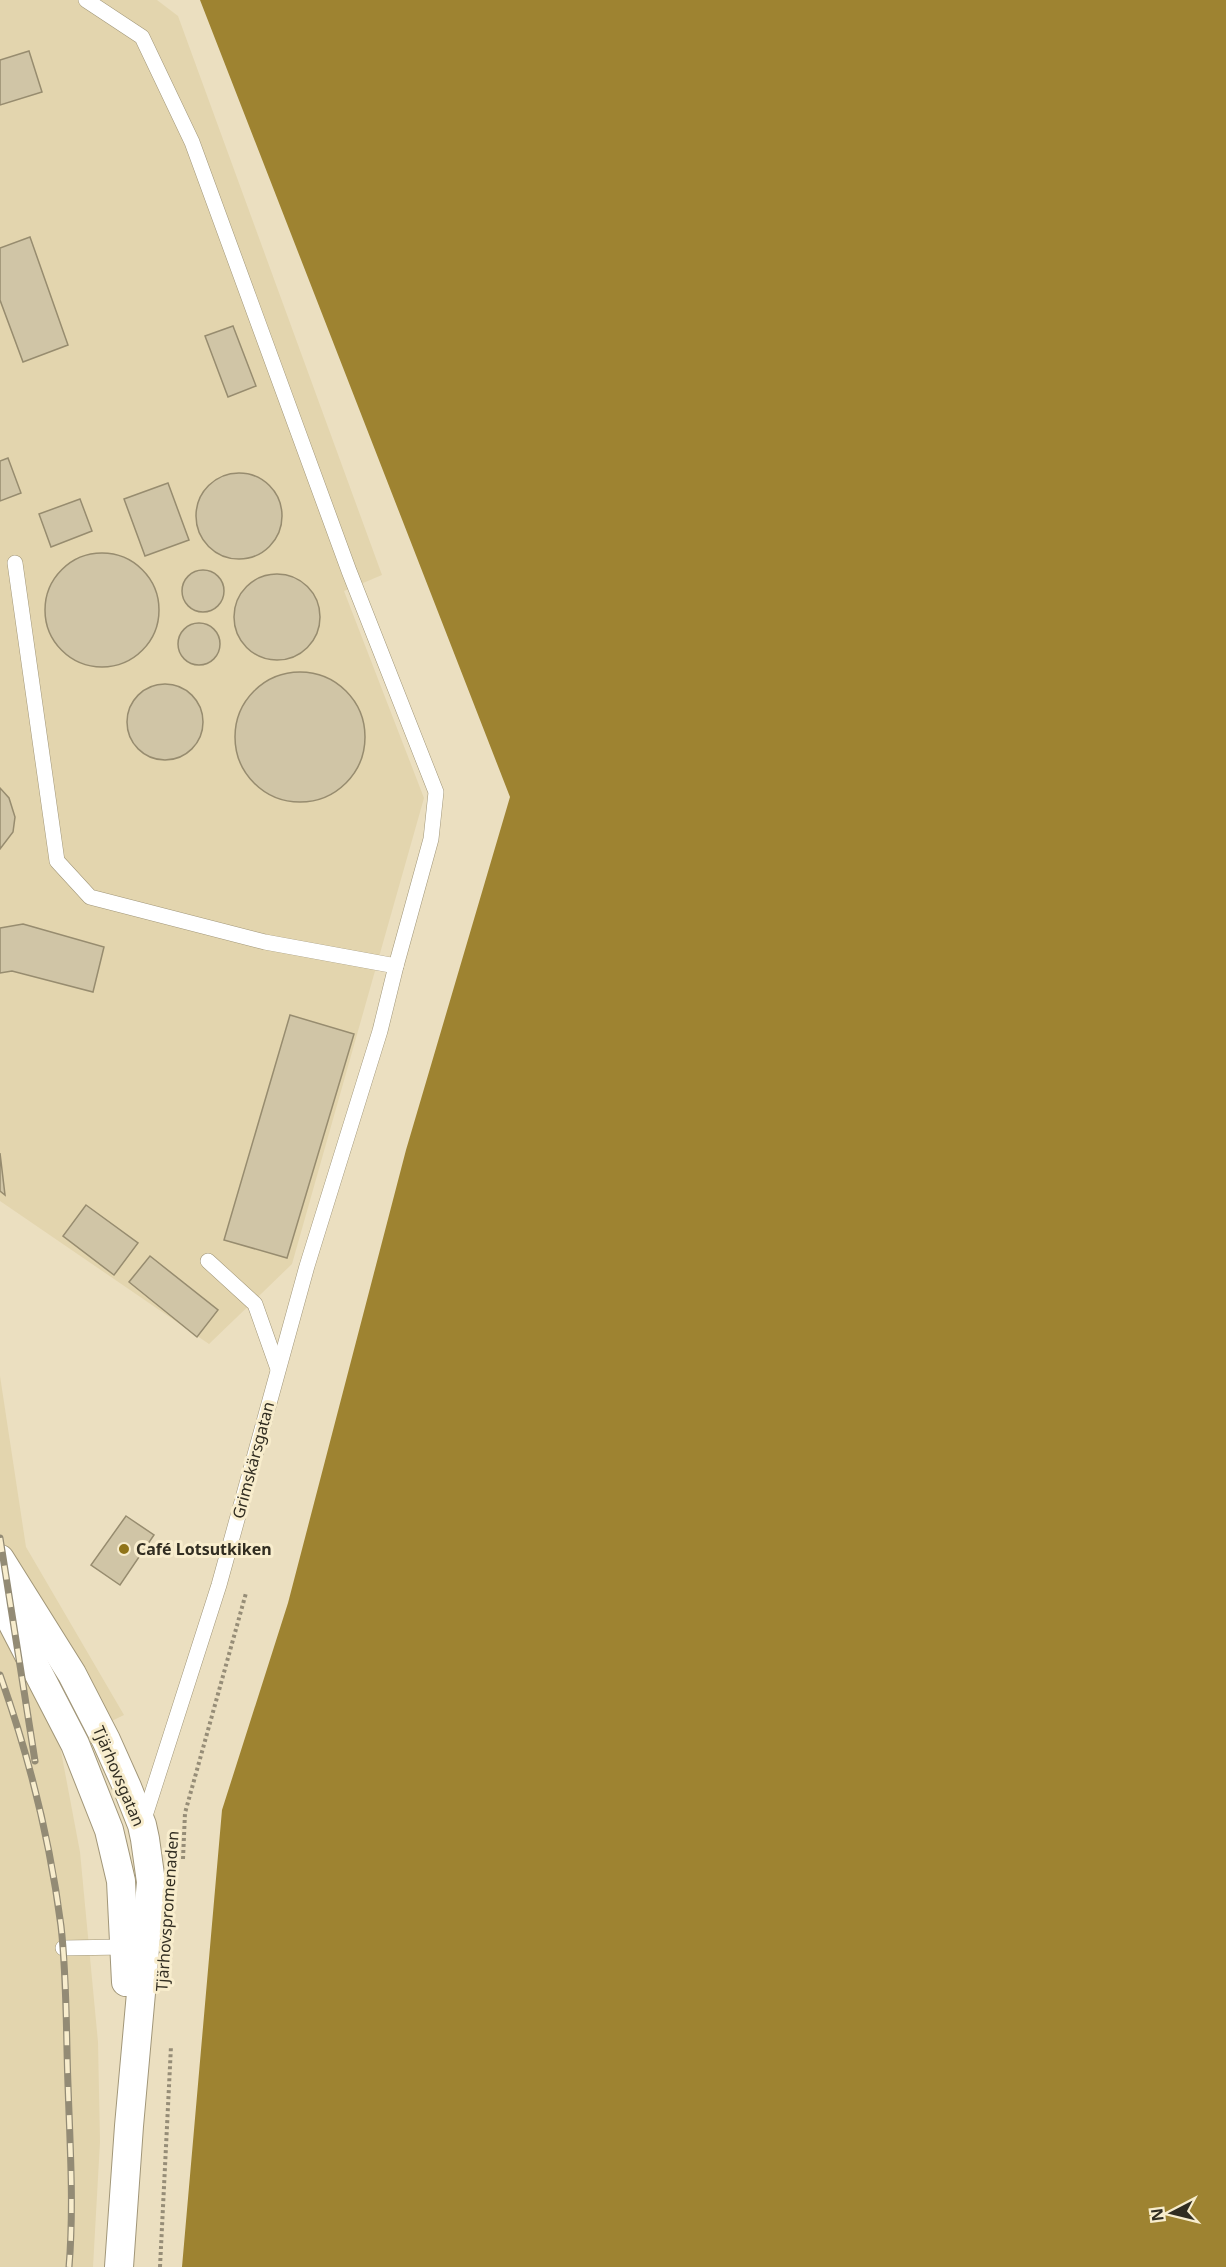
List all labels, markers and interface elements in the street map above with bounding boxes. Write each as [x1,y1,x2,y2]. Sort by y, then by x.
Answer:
street label: Grimskärsgatan [227,1399,279,1521]
place label: Café Lotsutkiken [136,1538,272,1560]
marker: Café Lotsutkiken [117,1542,131,1556]
street label: Tjärhovsgatan [88,1722,150,1830]
street label: Tjärhovspromenaden [150,1830,184,1992]
north arrow [1142,2183,1202,2243]
text: N [1145,2207,1169,2223]

